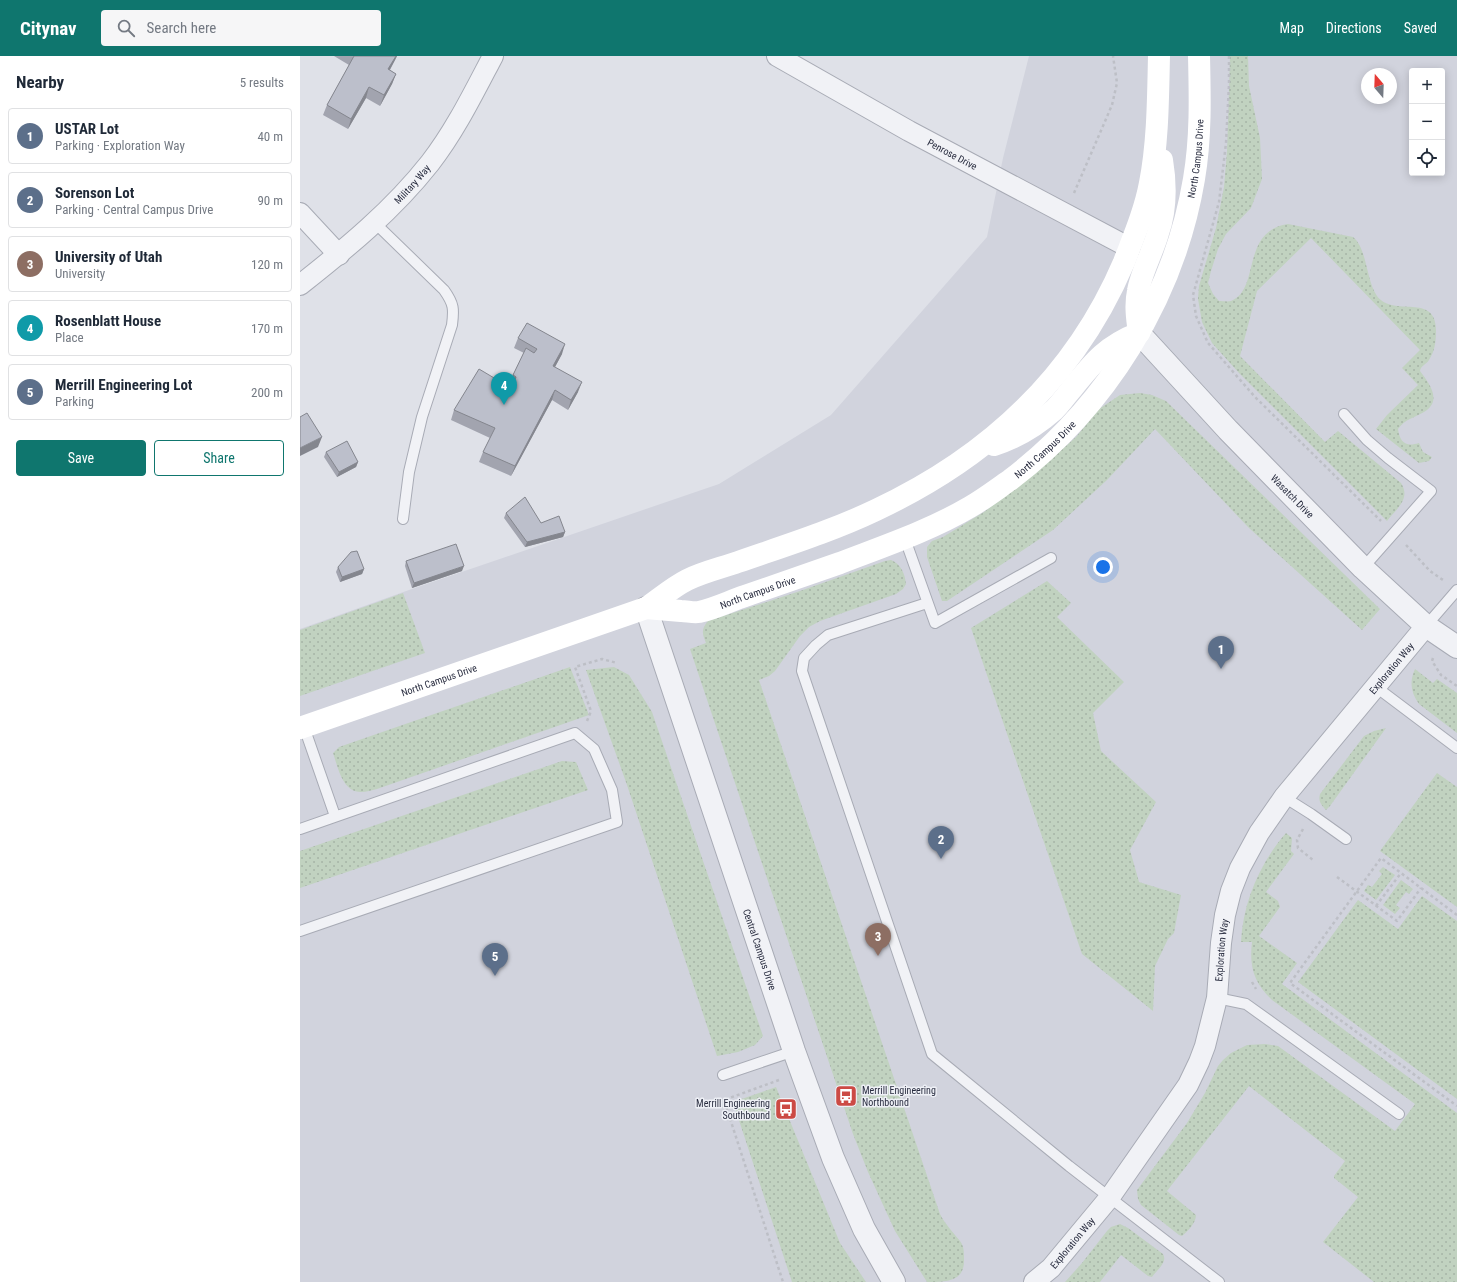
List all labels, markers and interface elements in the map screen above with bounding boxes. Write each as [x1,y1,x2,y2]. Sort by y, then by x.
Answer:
search box [101,10,381,46]
text: Citynav [20,17,77,40]
icon: search [115,17,137,39]
text: Search here [147,19,216,37]
text: Map [1280,20,1304,36]
text: Directions [1326,20,1382,36]
text: Saved [1404,20,1437,36]
north arrow [1361,68,1397,104]
map controls [1409,68,1445,176]
button: + [1409,68,1445,104]
text: Nearby [16,72,64,92]
text: 5 results [240,75,284,90]
button: − [1409,104,1445,140]
street label: North Campus Drive [1186,119,1205,199]
text: USTAR Lot [55,120,119,138]
text: 1 [27,129,33,144]
text: 40 m [257,129,283,144]
street label: Penrose Drive [926,137,979,172]
text: Parking · Exploration Way [55,138,185,153]
button: locate [1409,140,1445,176]
street label: Military Way [392,163,432,206]
text: Sorenson Lot [55,184,134,202]
text: 2 [27,193,33,208]
text: 90 m [257,193,283,208]
text: Parking · Central Campus Drive [55,202,213,217]
text: University of Utah [55,248,162,266]
text: 3 [27,257,33,272]
text: 120 m [251,257,283,272]
text: University [55,266,105,281]
text: Rosenblatt House [55,312,161,330]
text: 4 [27,321,33,336]
text: 170 m [251,321,283,336]
text: Place [55,330,84,345]
pin: 4 [491,372,517,405]
text: Merrill Engineering Lot [55,376,192,394]
text: 5 [27,385,33,400]
text: 200 m [251,385,283,400]
text: Parking [55,394,94,409]
street label: North Campus Drive [1012,418,1078,481]
button: Save [16,440,146,476]
button: Share [154,440,284,476]
street label: Wasatch Drive [1269,472,1316,521]
your location [1093,557,1113,577]
street label: North Campus Drive [718,574,797,611]
pin: 1 [1208,636,1234,669]
street label: Exploration Way [1367,641,1416,696]
street label: North Campus Drive [400,662,479,698]
pin: 2 [928,826,954,859]
street label: Central Campus Drive [741,908,778,992]
street label: Exploration Way [1213,918,1230,982]
pin: 3 [865,923,891,956]
pin: 5 [482,943,508,976]
bus stop icon: Merrill Engineering Northbound [833,1083,859,1109]
place label: Merrill Engineering Northbound [862,1085,936,1108]
bus stop icon: Merrill Engineering Southbound [773,1096,799,1122]
place label: Merrill Engineering Southbound [696,1098,770,1121]
street label: Exploration Way [1048,1215,1097,1271]

